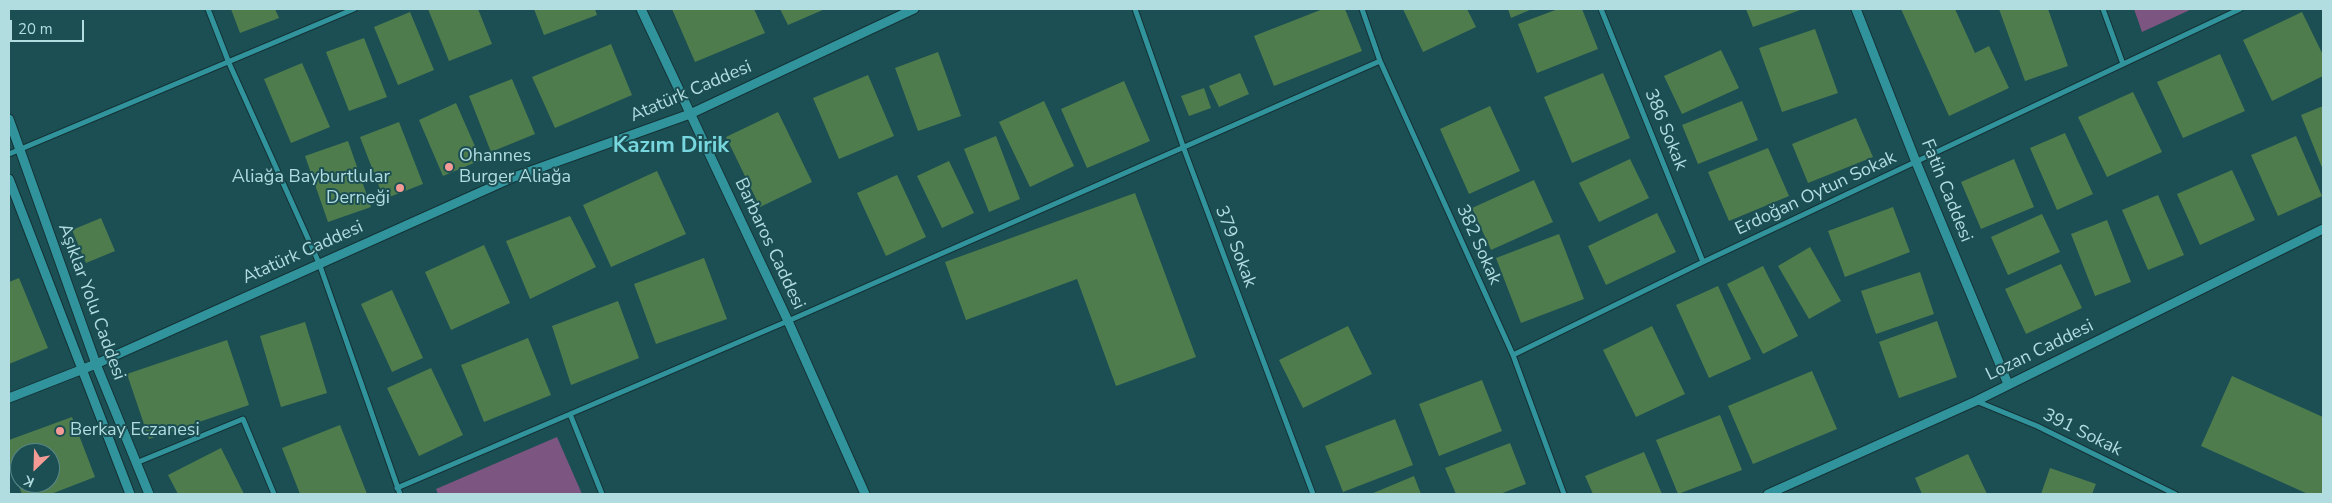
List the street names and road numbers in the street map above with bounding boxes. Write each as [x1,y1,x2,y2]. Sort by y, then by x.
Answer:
street label: Atatürk Caddesi [627,57,755,127]
street label: 386 Sokak [1639,86,1691,174]
street label: Fatih Caddesi [1916,136,1976,246]
street label: Erdoğan Oytun Sokak [1732,147,1900,241]
street label: Barbaros Caddesi [729,175,809,313]
street label: 382 Sokak [1451,202,1505,288]
street label: 379 Sokak [1210,203,1260,291]
street label: Atatürk Caddesi [239,217,367,289]
street label: Aşıklar Yolu Caddesi [53,221,129,383]
street label: Lozan Caddesi [1983,316,2097,386]
street label: 391 Sokak [2039,405,2125,461]

